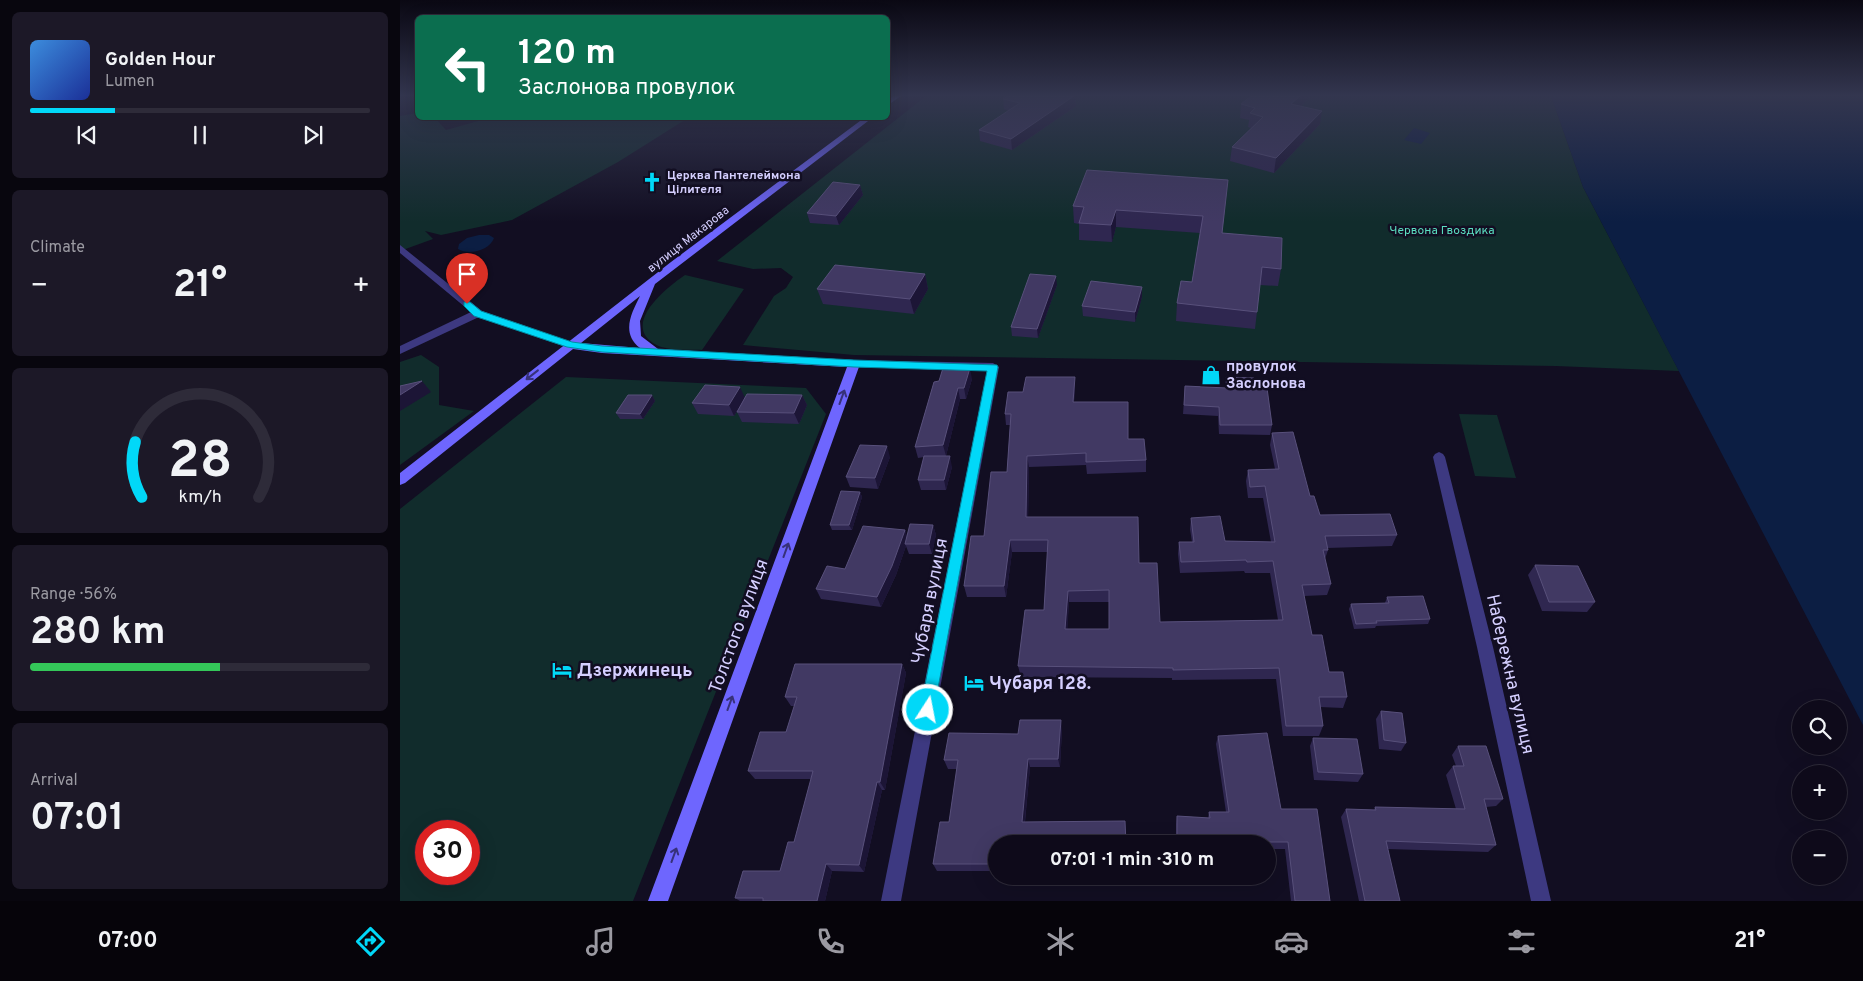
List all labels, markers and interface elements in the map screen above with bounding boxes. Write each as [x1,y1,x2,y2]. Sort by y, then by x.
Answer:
text: 120 m [518,32,616,76]
icon: left [435,35,500,100]
text: Golden Hour [105,48,216,72]
text: Lumen [105,72,155,92]
text: Заслонова провулок [518,75,736,102]
icon: previous [73,121,101,149]
icon: pause [186,121,214,149]
icon: next [299,121,327,149]
place label: Церква Пантелеймона Цілителя [667,168,800,198]
church icon: Церква Пантелеймона Цілителя [641,171,663,193]
street label: вулиця Макарова [644,203,733,277]
park label: Червона Гвоздика [1389,223,1495,239]
text: Climate [30,238,85,258]
pin [446,253,488,304]
icon: arrive [453,260,481,288]
text: 21° [173,262,227,311]
text: − [30,269,48,305]
text: + [352,269,370,305]
place label: провулок Заслонова [1226,358,1306,394]
shop icon: провулок Заслонова [1200,364,1222,386]
one-way arrow [525,370,539,380]
one-way arrow [838,390,847,406]
text: 28 [168,430,232,496]
text: km/h [178,486,222,509]
street label: Чубаря вулиця [907,536,954,666]
one-way arrow [782,543,791,558]
street label: Толстого вулиця [704,556,774,697]
text: Range · 56% [30,585,117,605]
street label: Набережна вулиця [1480,592,1539,757]
text: 280 km [30,609,166,658]
hotel icon: Дзержинець [551,659,573,681]
place label: Дзержинець [577,660,692,683]
hotel icon: Чубаря 128. [963,672,985,694]
place label: Чубаря 128. [989,673,1091,696]
position arrow [901,683,953,735]
one-way arrow [726,695,735,711]
map controls [1792,700,1847,885]
button: search [1792,700,1847,755]
button: + [1792,765,1847,820]
text: Arrival [30,771,78,791]
text: 07:01 [30,795,124,844]
speed limit sign: 30 [415,820,480,885]
button: − [1792,830,1847,885]
one-way arrow [670,848,679,863]
text: 07:01 · 1 min · 310 m [1050,848,1214,872]
icon: directions [353,924,388,959]
icon: music [583,924,618,959]
icon: phone [813,924,848,959]
icon: climate [1043,924,1078,959]
icon: car [1274,924,1309,959]
icon: filters [1504,924,1539,959]
text: 07:00 [98,928,158,955]
text: 21° [1734,928,1765,955]

